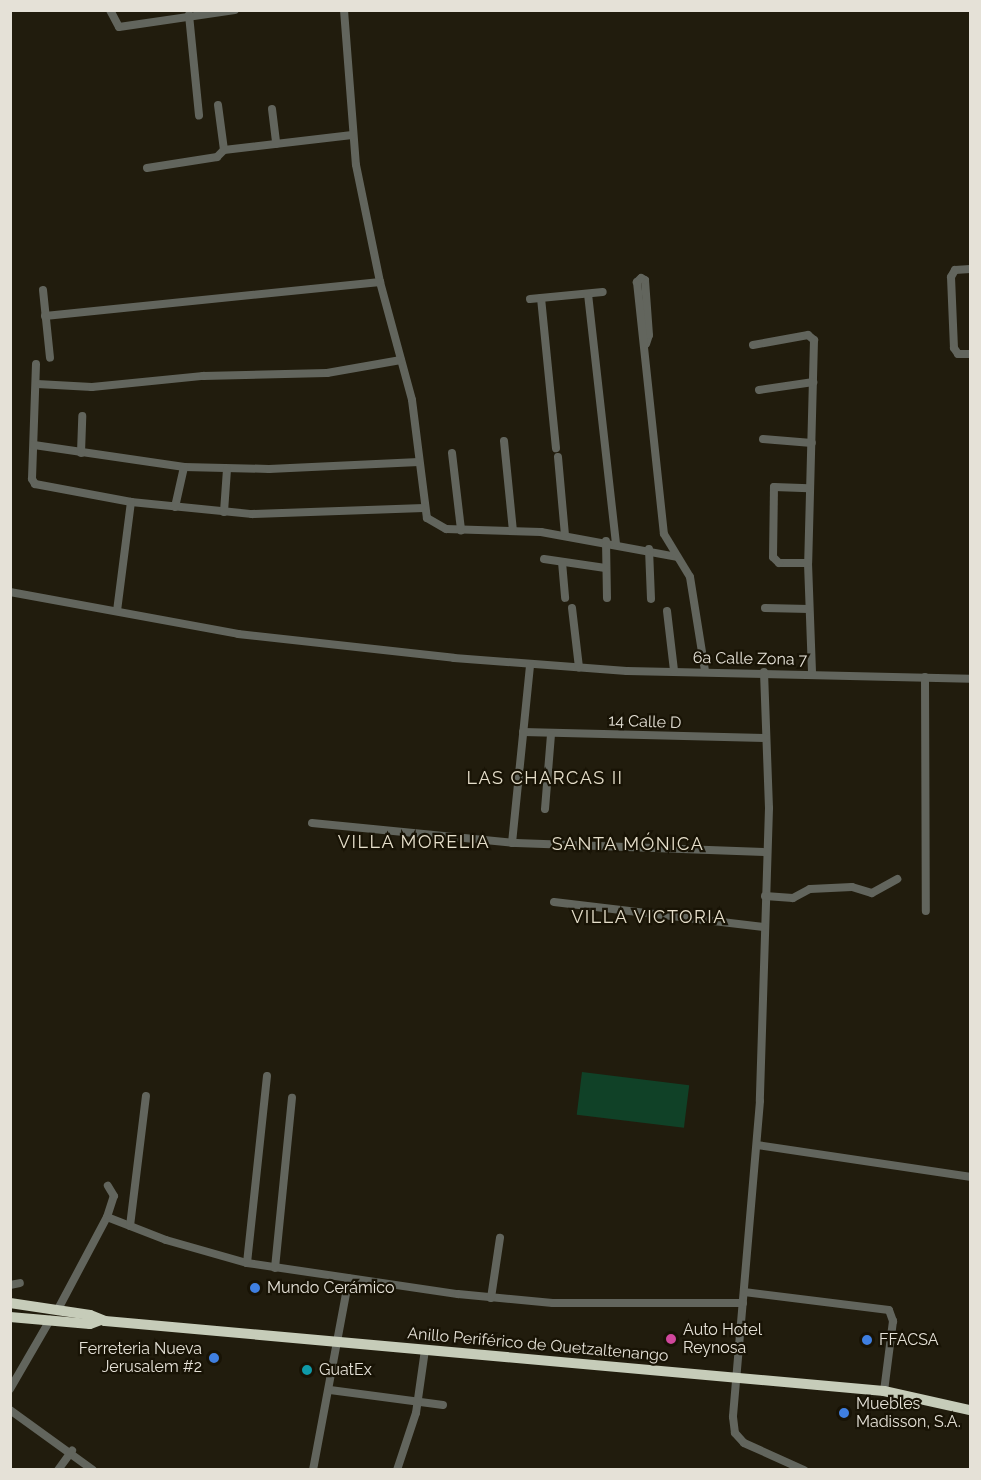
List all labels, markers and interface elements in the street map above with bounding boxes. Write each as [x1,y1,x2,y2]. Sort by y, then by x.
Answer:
street label: 6a Calle Zona 7 [693,648,807,670]
street label: 14 Calle D [608,711,682,733]
district label: LAS CHARCAS II [466,767,624,789]
district label: VILLA MORELIA [337,831,491,853]
district label: SANTA MÓNICA [551,833,705,855]
district label: VILLA VICTORIA [571,906,727,928]
place label: Mundo Cerámico [267,1278,395,1298]
marker: Mundo Cerámico [248,1281,262,1295]
place label: Auto Hotel Reynosa [683,1320,762,1358]
street label: Anillo Periférico de Quetzaltenango [407,1324,669,1366]
place label: FFACSA [879,1330,939,1350]
marker: Auto Hotel Reynosa [664,1332,678,1346]
marker: FFACSA [860,1333,874,1347]
place label: Ferreteria Nueva Jerusalem #2 [79,1339,202,1377]
marker: Ferreteria Nueva Jerusalem #2 [207,1351,221,1365]
place label: GuatEx [319,1360,372,1380]
marker: GuatEx [300,1363,314,1377]
place label: Muebles Madisson, S.A. [856,1394,961,1432]
marker: Muebles Madisson, S.A. [837,1406,851,1420]

